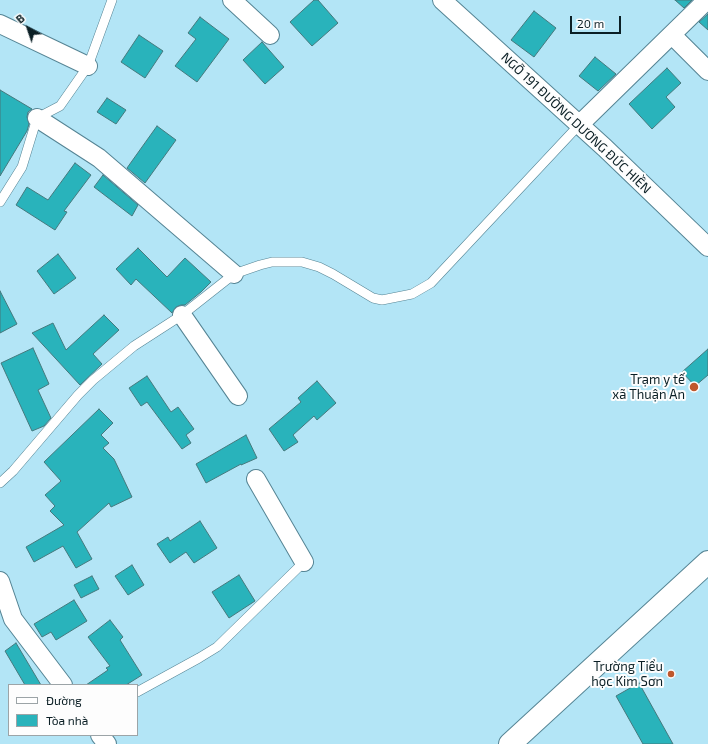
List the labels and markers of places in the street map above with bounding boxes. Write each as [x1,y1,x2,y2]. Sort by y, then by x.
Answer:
place label: Trạm y tế xã Thuận An [612,372,685,403]
marker: Trạm y tế xã Thuận An [688,381,700,393]
place label: Trường Tiểu học Kim Sơn [591,659,663,690]
marker: Trường Tiểu học Kim Sơn [666,669,676,679]

